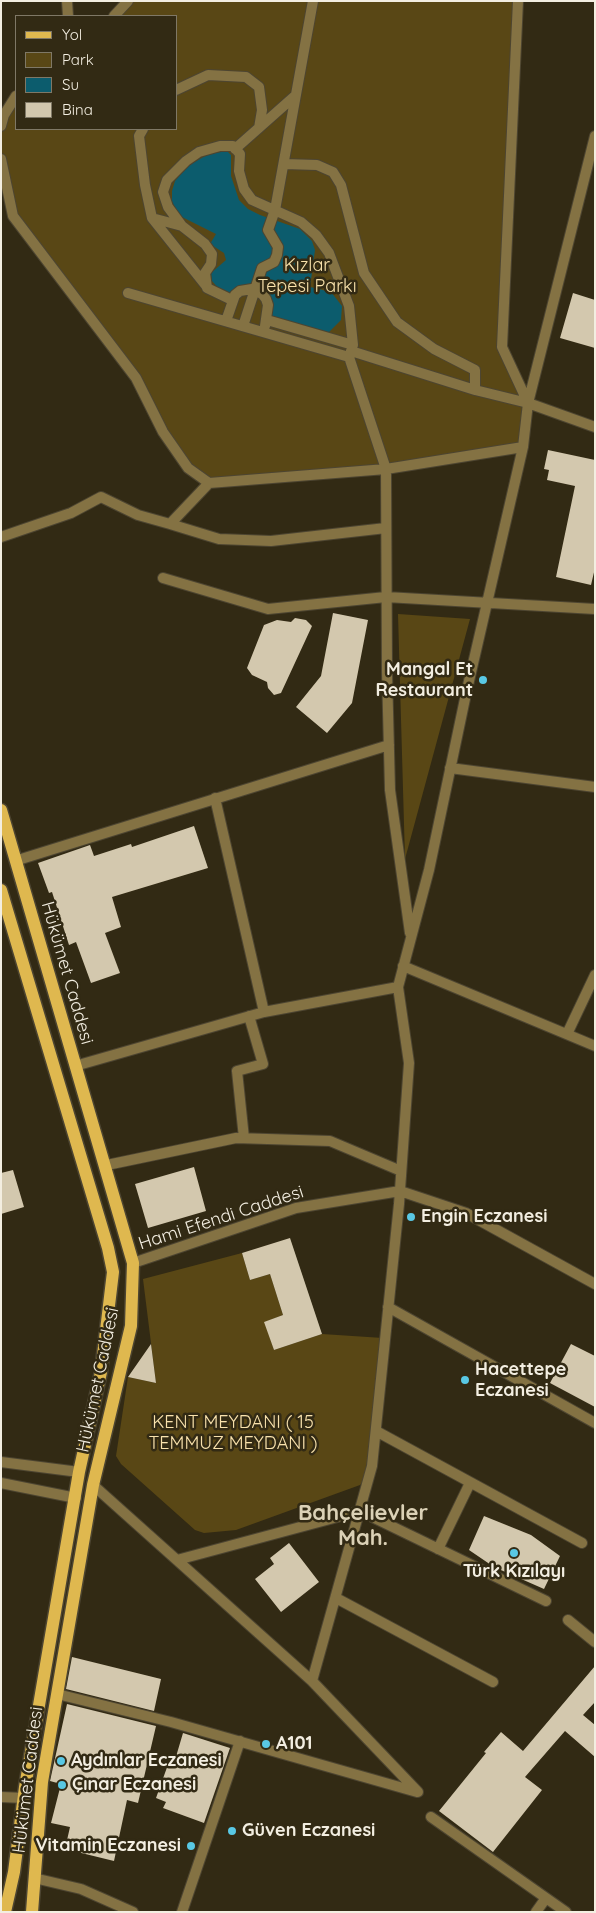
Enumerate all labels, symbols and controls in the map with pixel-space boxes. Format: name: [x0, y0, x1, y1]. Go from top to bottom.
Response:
legend: [15, 15, 178, 130]
text: Yol: [62, 25, 82, 44]
text: Park: [62, 50, 94, 69]
text: Su: [62, 75, 79, 94]
text: Bina: [62, 100, 93, 119]
park label: Kızlar Tepesi Parkı: [257, 255, 357, 298]
place label: Mangal Et Restaurant: [375, 659, 473, 702]
marker: Mangal Et Restaurant: [477, 674, 489, 686]
street label: Hükümet Caddesi: [36, 899, 98, 1047]
street label: Hami Efendi Caddesi: [136, 1181, 306, 1255]
place label: Engin Eczanesi: [421, 1206, 547, 1228]
marker: Engin Eczanesi: [405, 1211, 417, 1223]
street label: Hükümet Caddesi: [72, 1306, 124, 1454]
place label: Hacettepe Eczanesi: [475, 1359, 566, 1402]
marker: Hacettepe Eczanesi: [459, 1374, 471, 1386]
park label: KENT MEYDANI ( 15 TEMMUZ MEYDANI ): [148, 1412, 318, 1455]
district label: Bahçelievler Mah.: [298, 1500, 428, 1552]
marker: Türk Kızılayı: [508, 1547, 520, 1559]
place label: Türk Kızılayı: [463, 1561, 565, 1583]
street label: Hükümet Caddesi: [8, 1705, 48, 1855]
place label: A101: [276, 1733, 313, 1755]
marker: A101: [260, 1738, 272, 1750]
place label: Aydınlar Eczanesi: [71, 1750, 222, 1772]
marker: Aydınlar Eczanesi: [55, 1755, 67, 1767]
place label: Çınar Eczanesi: [72, 1774, 196, 1796]
marker: Çınar Eczanesi: [56, 1779, 68, 1791]
place label: Güven Eczanesi: [242, 1820, 375, 1842]
marker: Güven Eczanesi: [226, 1825, 238, 1837]
place label: Vitamin Eczanesi: [35, 1835, 181, 1857]
marker: Vitamin Eczanesi: [185, 1840, 197, 1852]

